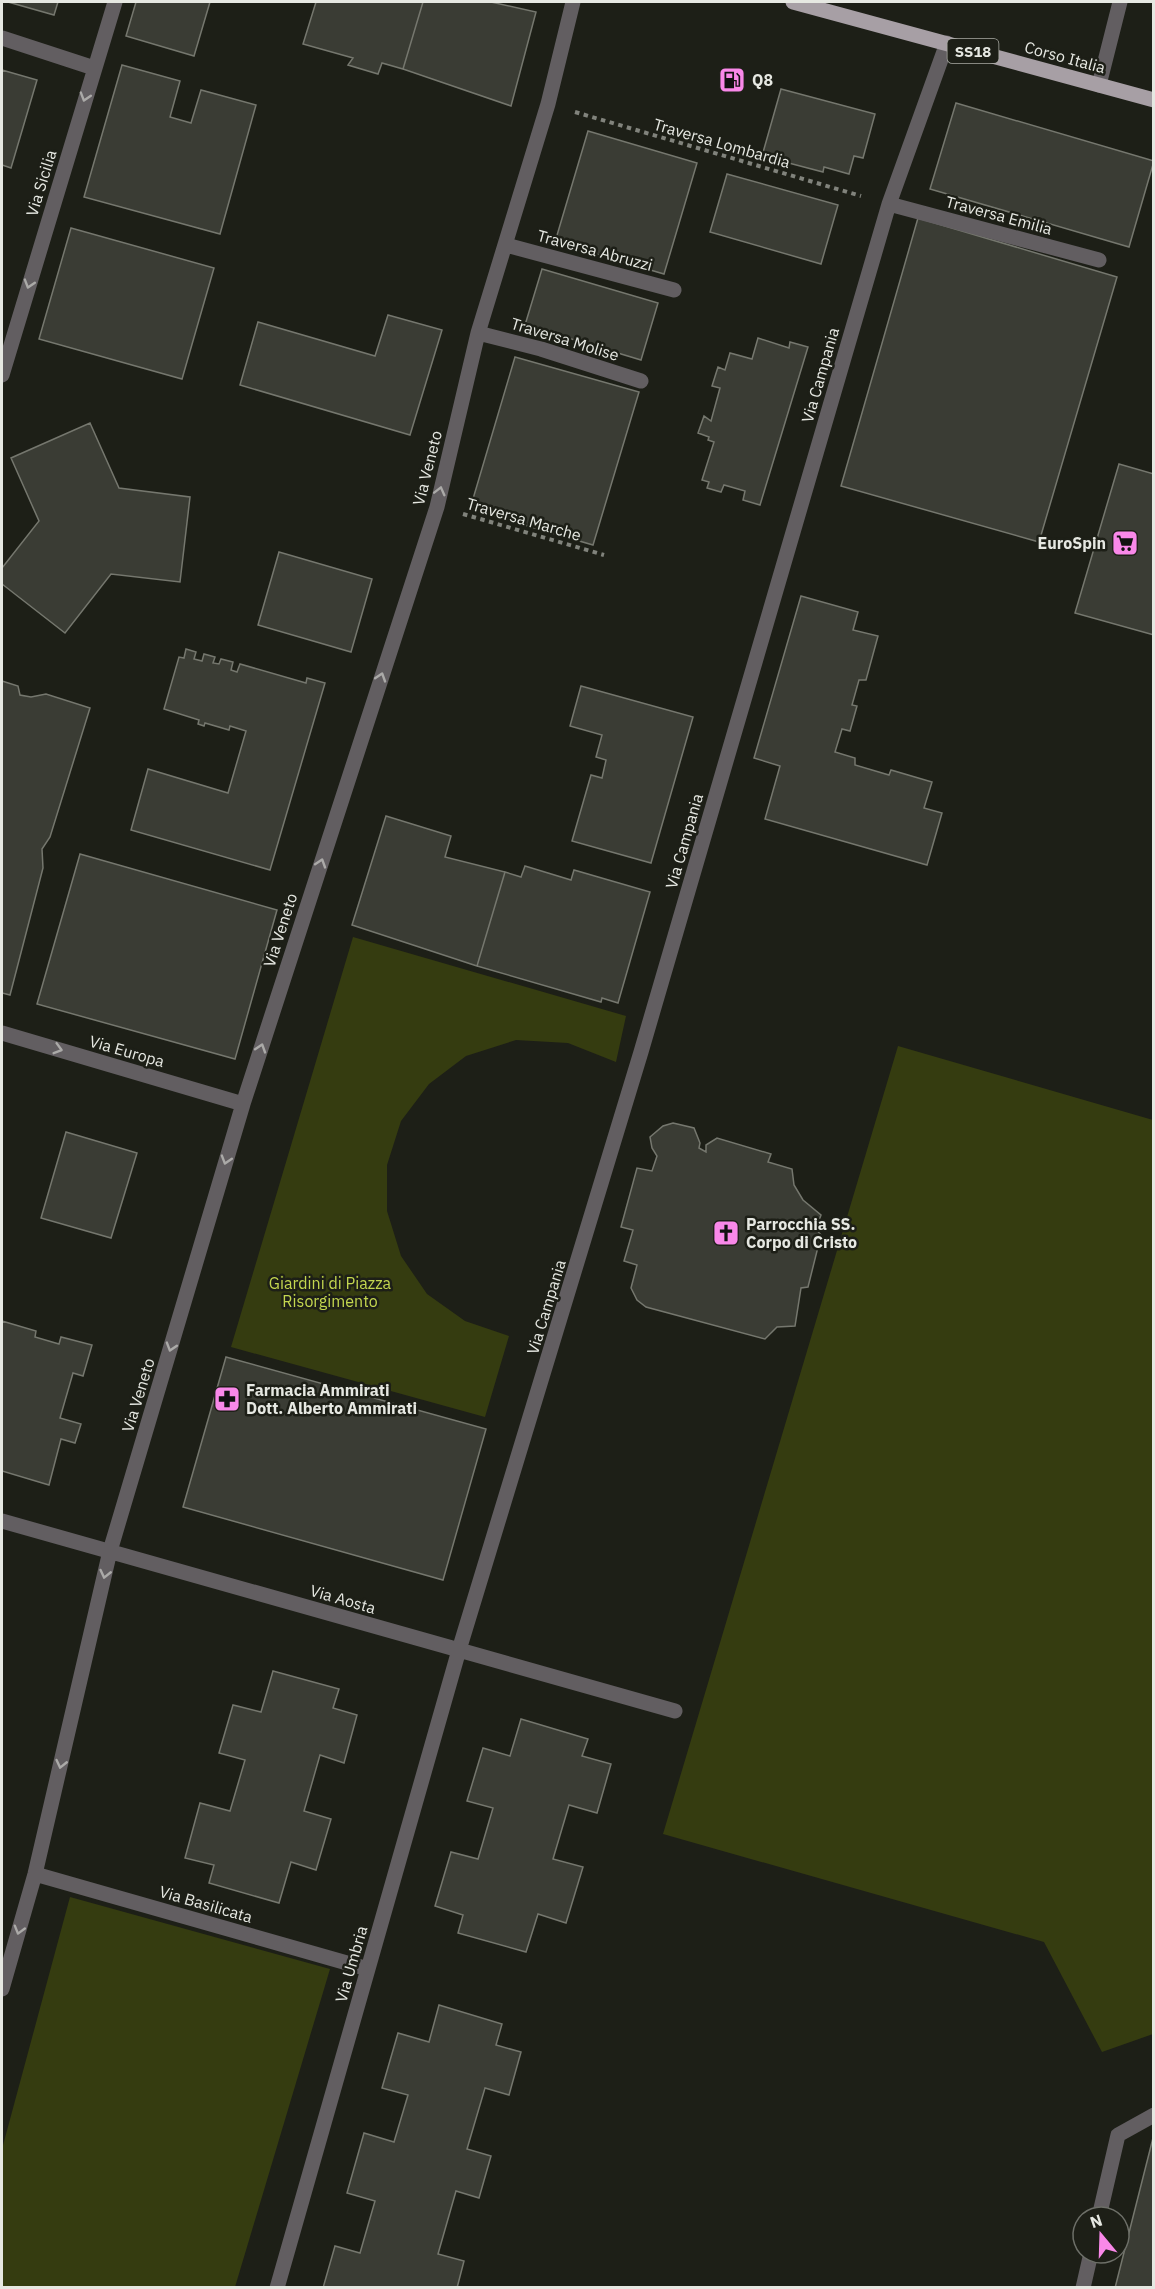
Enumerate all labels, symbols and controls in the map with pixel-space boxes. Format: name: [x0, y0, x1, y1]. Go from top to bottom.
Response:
street label: Corso Italia: [1022, 37, 1108, 77]
road number: SS18: [948, 39, 998, 63]
fuel station icon: Q8: [717, 65, 747, 95]
place label: Q8: [752, 70, 773, 90]
one-way arrow: [80, 92, 92, 102]
street label: Traversa Lombardia: [651, 114, 793, 172]
street label: Via Sicilia: [21, 147, 61, 219]
street label: Traversa Emilia: [944, 191, 1055, 239]
street label: Traversa Abruzzi: [535, 225, 655, 275]
one-way arrow: [24, 278, 36, 289]
street label: Traversa Molise: [508, 313, 622, 365]
street label: Via Campania: [797, 325, 843, 425]
street label: Via Veneto: [408, 428, 446, 508]
one-way arrow: [433, 486, 446, 496]
street label: Traversa Marche: [464, 493, 584, 545]
supermarket icon: EuroSpin: [1110, 528, 1140, 558]
place label: EuroSpin: [1038, 533, 1106, 553]
one-way arrow: [374, 672, 387, 683]
street label: Via Campania: [661, 791, 707, 891]
one-way arrow: [314, 858, 326, 869]
street label: Via Veneto: [259, 890, 301, 969]
street label: Via Europa: [87, 1031, 167, 1071]
one-way arrow: [52, 1042, 63, 1054]
one-way arrow: [254, 1043, 266, 1054]
one-way arrow: [221, 1154, 233, 1165]
place label: Parrocchia SS. Corpo di Cristo: [746, 1214, 857, 1252]
church icon: Parrocchia SS. Corpo di Cristo: [711, 1218, 741, 1248]
street label: Via Campania: [522, 1257, 570, 1357]
park label: Giardini di Piazza Risorgimento: [269, 1273, 392, 1311]
one-way arrow: [166, 1341, 178, 1352]
street label: Via Veneto: [117, 1355, 159, 1435]
place label: Farmacia Ammirati Dott. Alberto Ammirati: [246, 1380, 417, 1418]
pharmacy icon: Farmacia Ammirati Dott. Alberto Ammirati: [212, 1384, 242, 1414]
one-way arrow: [99, 1569, 112, 1579]
street label: Via Aosta: [308, 1580, 378, 1618]
one-way arrow: [55, 1759, 68, 1769]
street label: Via Basilicata: [157, 1881, 255, 1927]
street label: Via Umbria: [331, 1923, 372, 2005]
one-way arrow: [14, 1924, 26, 1935]
north arrow: [1071, 2205, 1131, 2265]
text: N: [1087, 2209, 1105, 2232]

